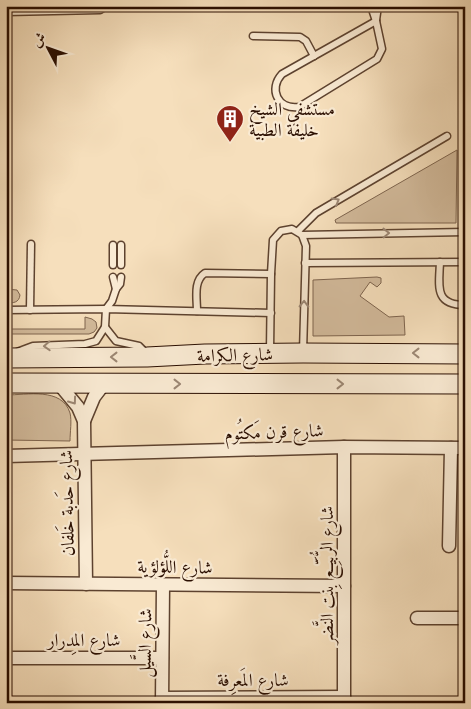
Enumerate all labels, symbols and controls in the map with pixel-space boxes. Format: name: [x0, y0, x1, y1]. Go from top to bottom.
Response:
north arrow: [22, 22, 72, 72]
text: ش: [27, 28, 50, 51]
place label: مستشفي الشيخ خليفة الطبية: [249, 97, 335, 143]
building icon: مستشفي الشيخ خليفة الطبية: [215, 104, 245, 143]
one-way arrow: [330, 198, 339, 208]
one-way arrow: [382, 228, 390, 238]
one-way arrow: [299, 300, 309, 308]
one-way arrow: [42, 340, 50, 351]
street label: شارع الكرامة: [197, 342, 273, 371]
one-way arrow: [412, 348, 420, 358]
one-way arrow: [109, 352, 117, 362]
one-way arrow: [174, 379, 182, 389]
one-way arrow: [336, 379, 344, 389]
one-way arrow: [67, 396, 76, 405]
street label: شارع قرن مَكتُوم: [224, 415, 324, 450]
street label: شارع حَدبة خَلفان: [53, 450, 83, 556]
street label: شارع الرُّبَيِّع بِنت النَّضر: [309, 506, 343, 646]
street label: شارع اللُّؤلؤية: [137, 549, 213, 583]
street label: شارع السَّيل: [129, 608, 161, 678]
street label: شارع المِدرار: [45, 628, 121, 655]
street label: شارع المَعرِفة: [217, 667, 289, 695]

